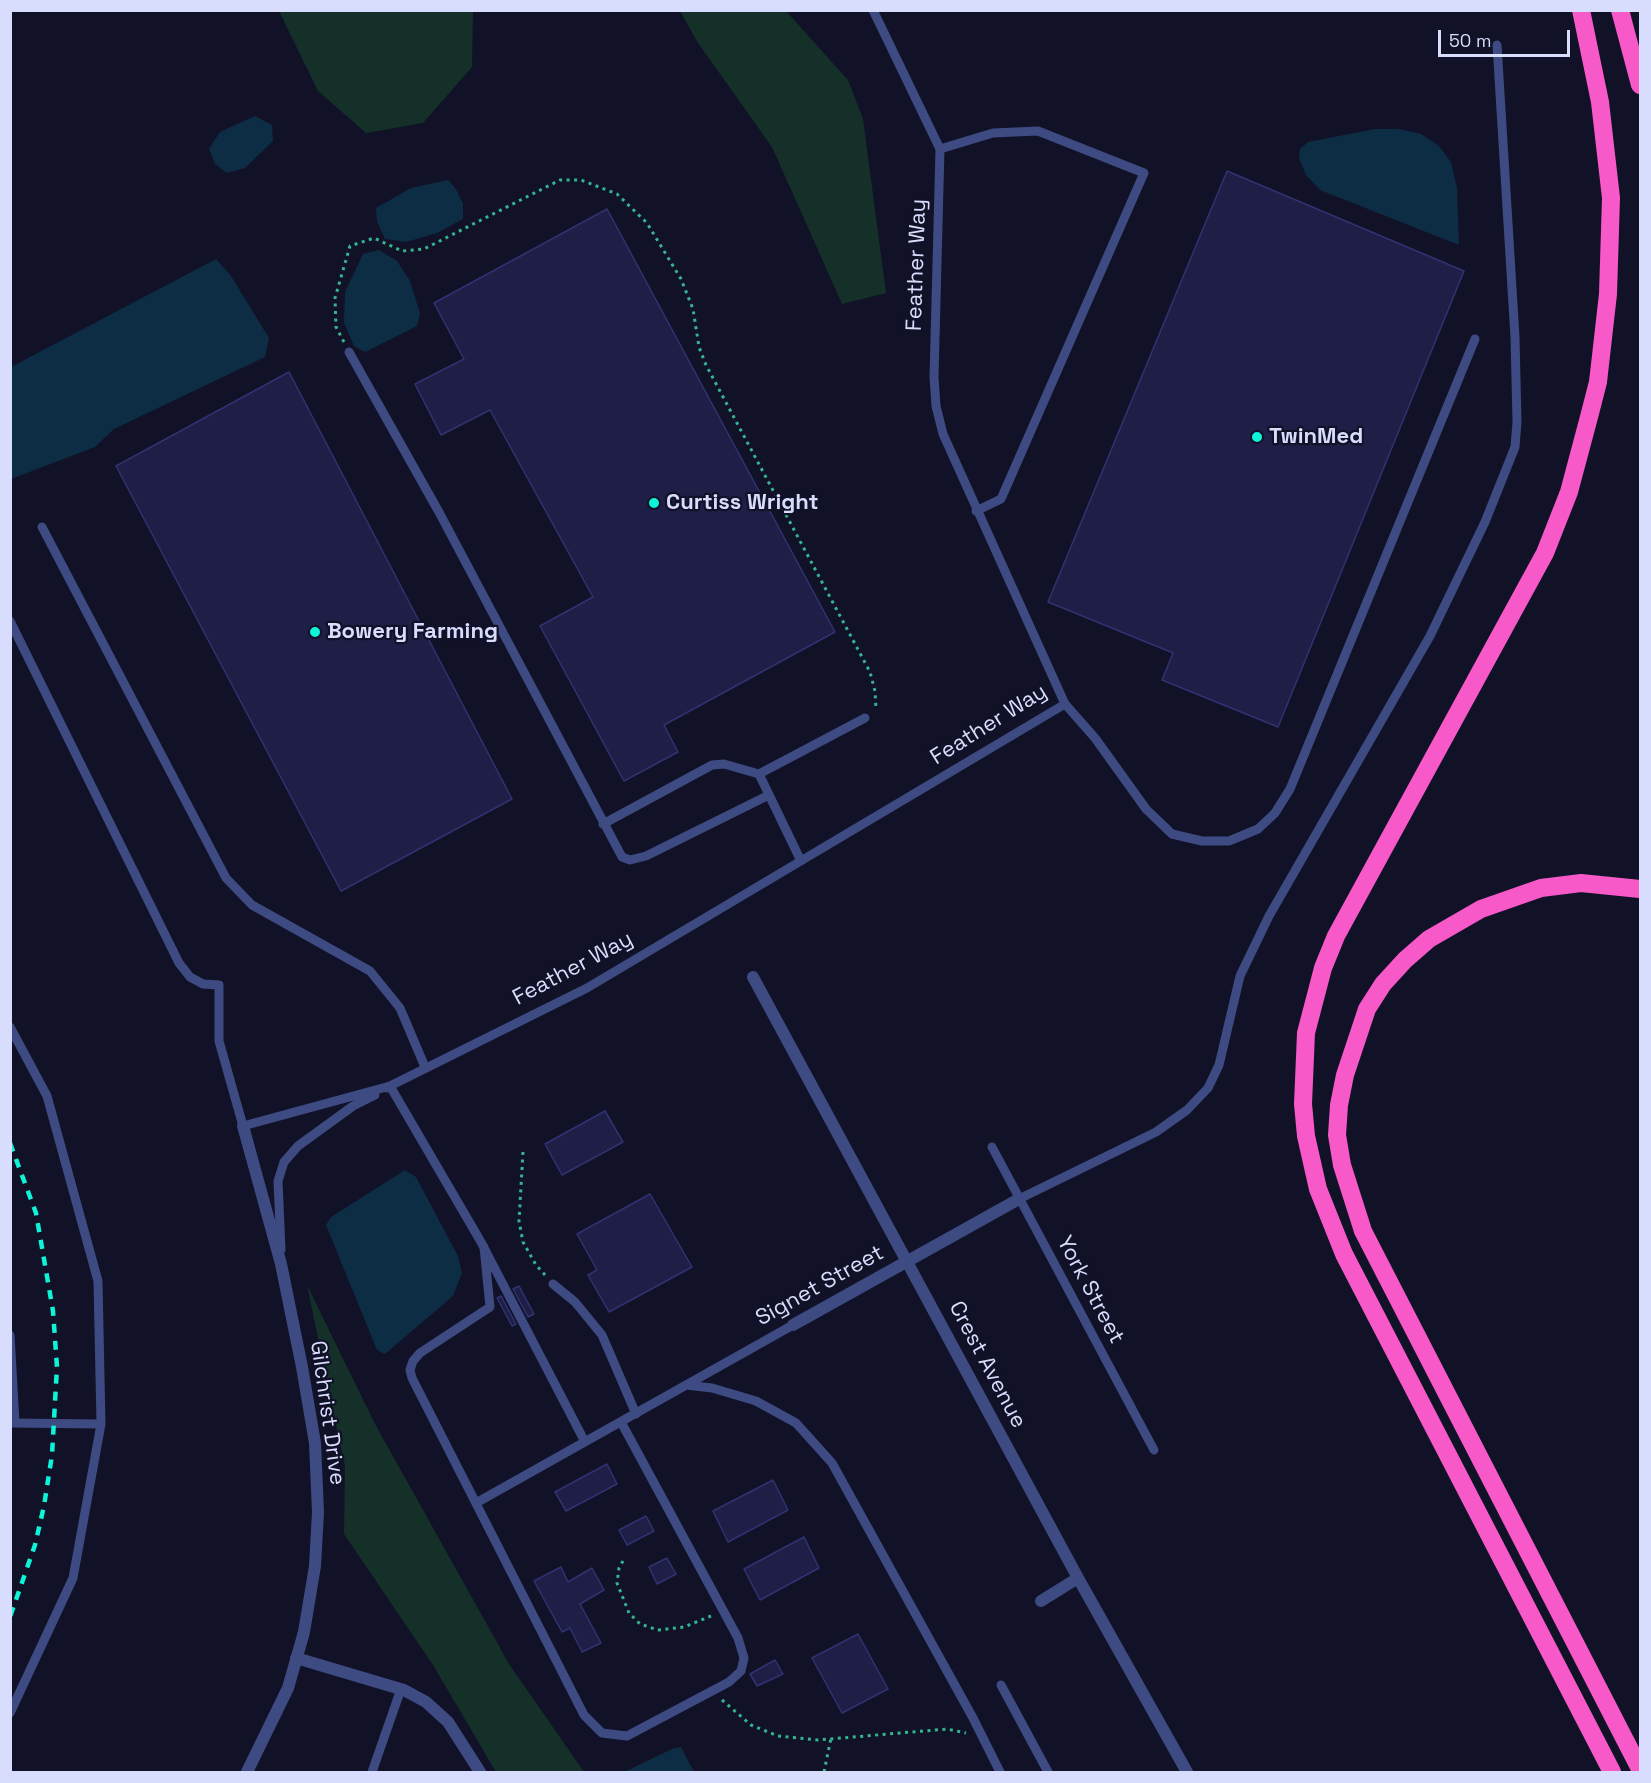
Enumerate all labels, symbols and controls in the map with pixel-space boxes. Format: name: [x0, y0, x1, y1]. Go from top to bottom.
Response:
scale bar: [1441, 18, 1573, 56]
text: 50 m: [1449, 29, 1491, 52]
street label: Feather Way: [902, 198, 932, 332]
place label: TwinMed: [1269, 424, 1363, 450]
marker: TwinMed: [1250, 430, 1264, 444]
place label: Curtiss Wright: [666, 490, 819, 516]
marker: Curtiss Wright: [647, 496, 661, 510]
place label: Bowery Farming: [327, 619, 498, 645]
marker: Bowery Farming: [308, 625, 322, 639]
street label: Feather Way: [926, 679, 1052, 771]
street label: Feather Way: [508, 926, 638, 1012]
street label: York Street: [1051, 1232, 1129, 1348]
street label: Signet Street: [751, 1240, 889, 1332]
street label: Crest Avenue: [943, 1297, 1031, 1433]
street label: Gilchrist Drive: [304, 1339, 350, 1487]

